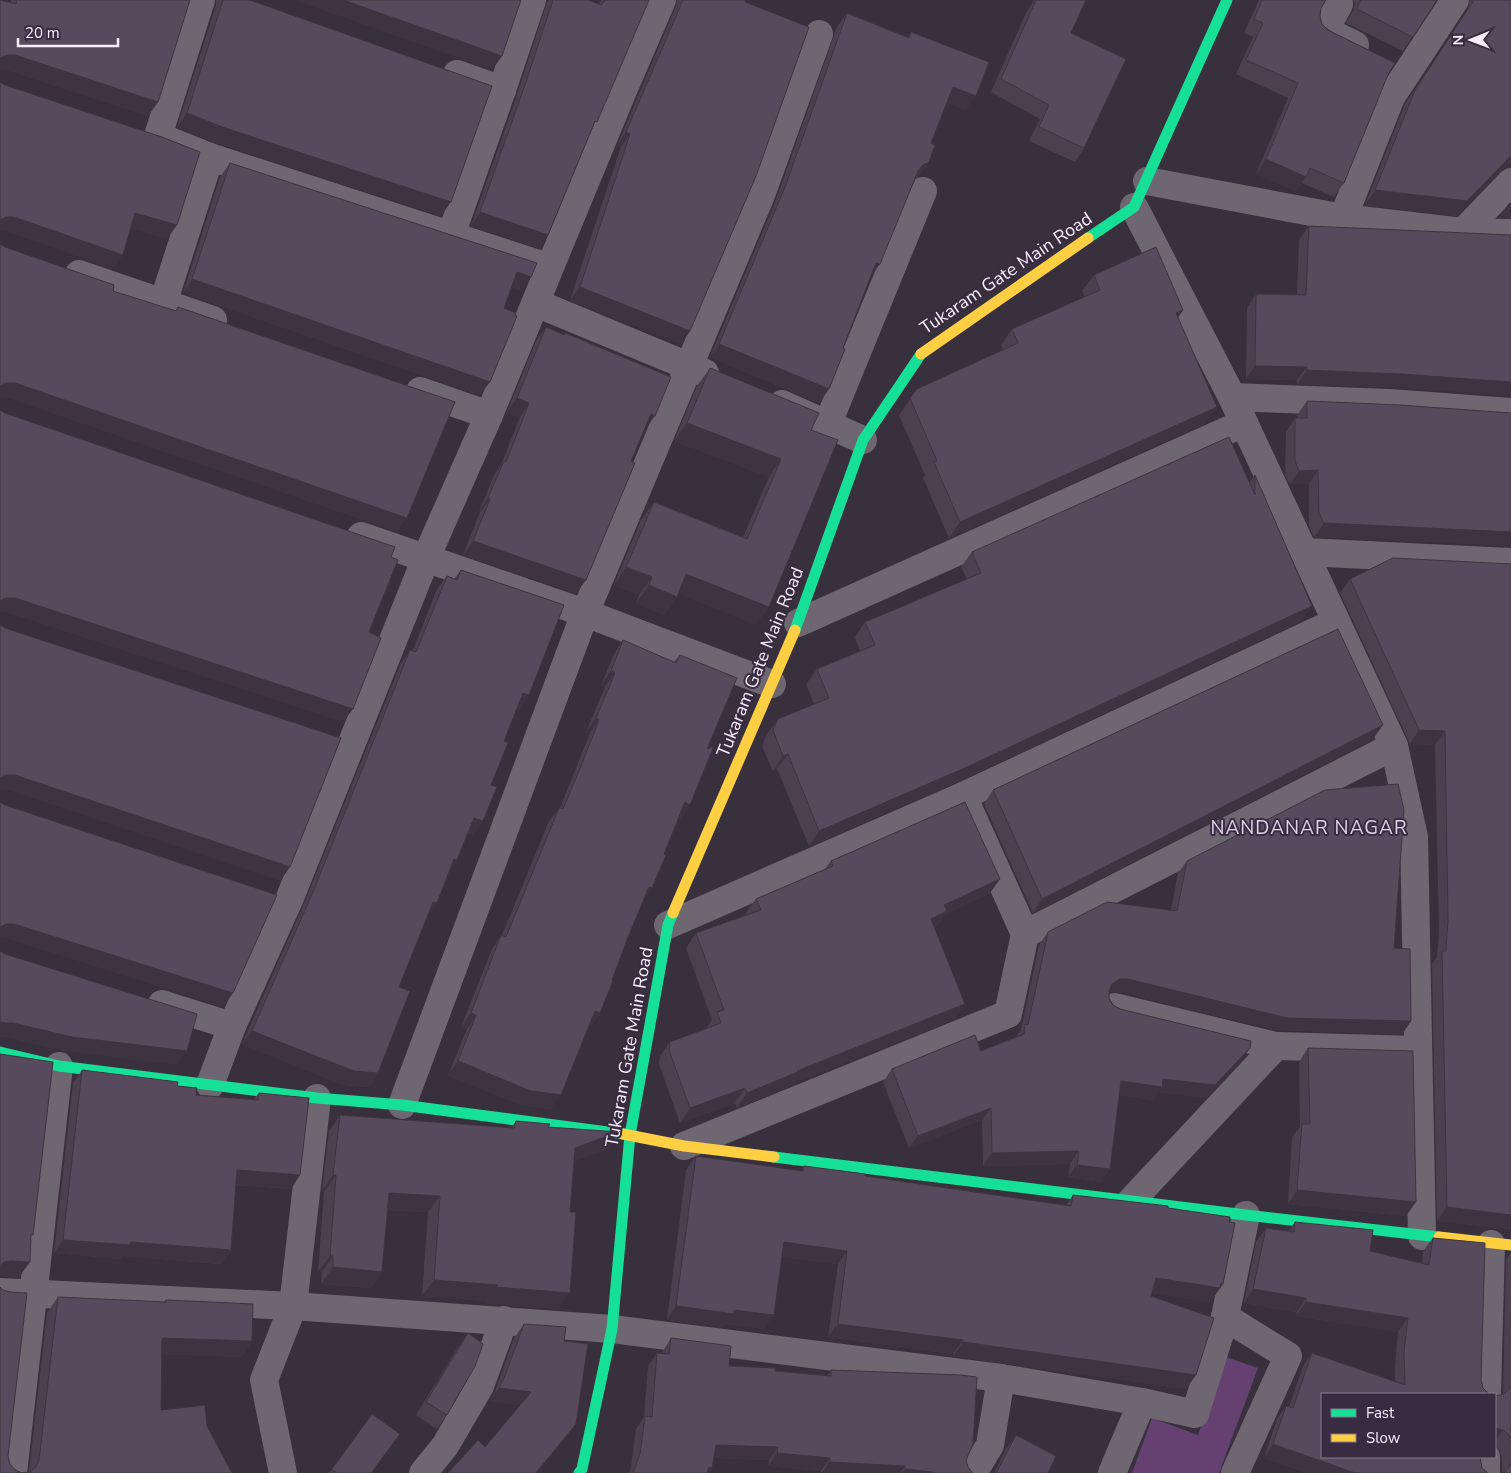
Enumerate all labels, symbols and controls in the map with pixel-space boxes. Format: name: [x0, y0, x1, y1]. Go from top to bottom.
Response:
scale bar: [18, 15, 118, 47]
north arrow: [1446, 15, 1496, 65]
text: 20 m: [25, 23, 60, 43]
text: N: [1449, 35, 1468, 46]
street label: Tukaram Gate Main Road: [915, 206, 1097, 340]
street label: Tukaram Gate Main Road: [711, 563, 809, 761]
district label: NANDANAR NAGAR: [1210, 815, 1408, 841]
street label: Tukaram Gate Main Road: [600, 945, 658, 1149]
legend: [1321, 1393, 1496, 1458]
text: Fast: [1366, 1403, 1395, 1423]
text: Slow: [1366, 1428, 1401, 1448]

